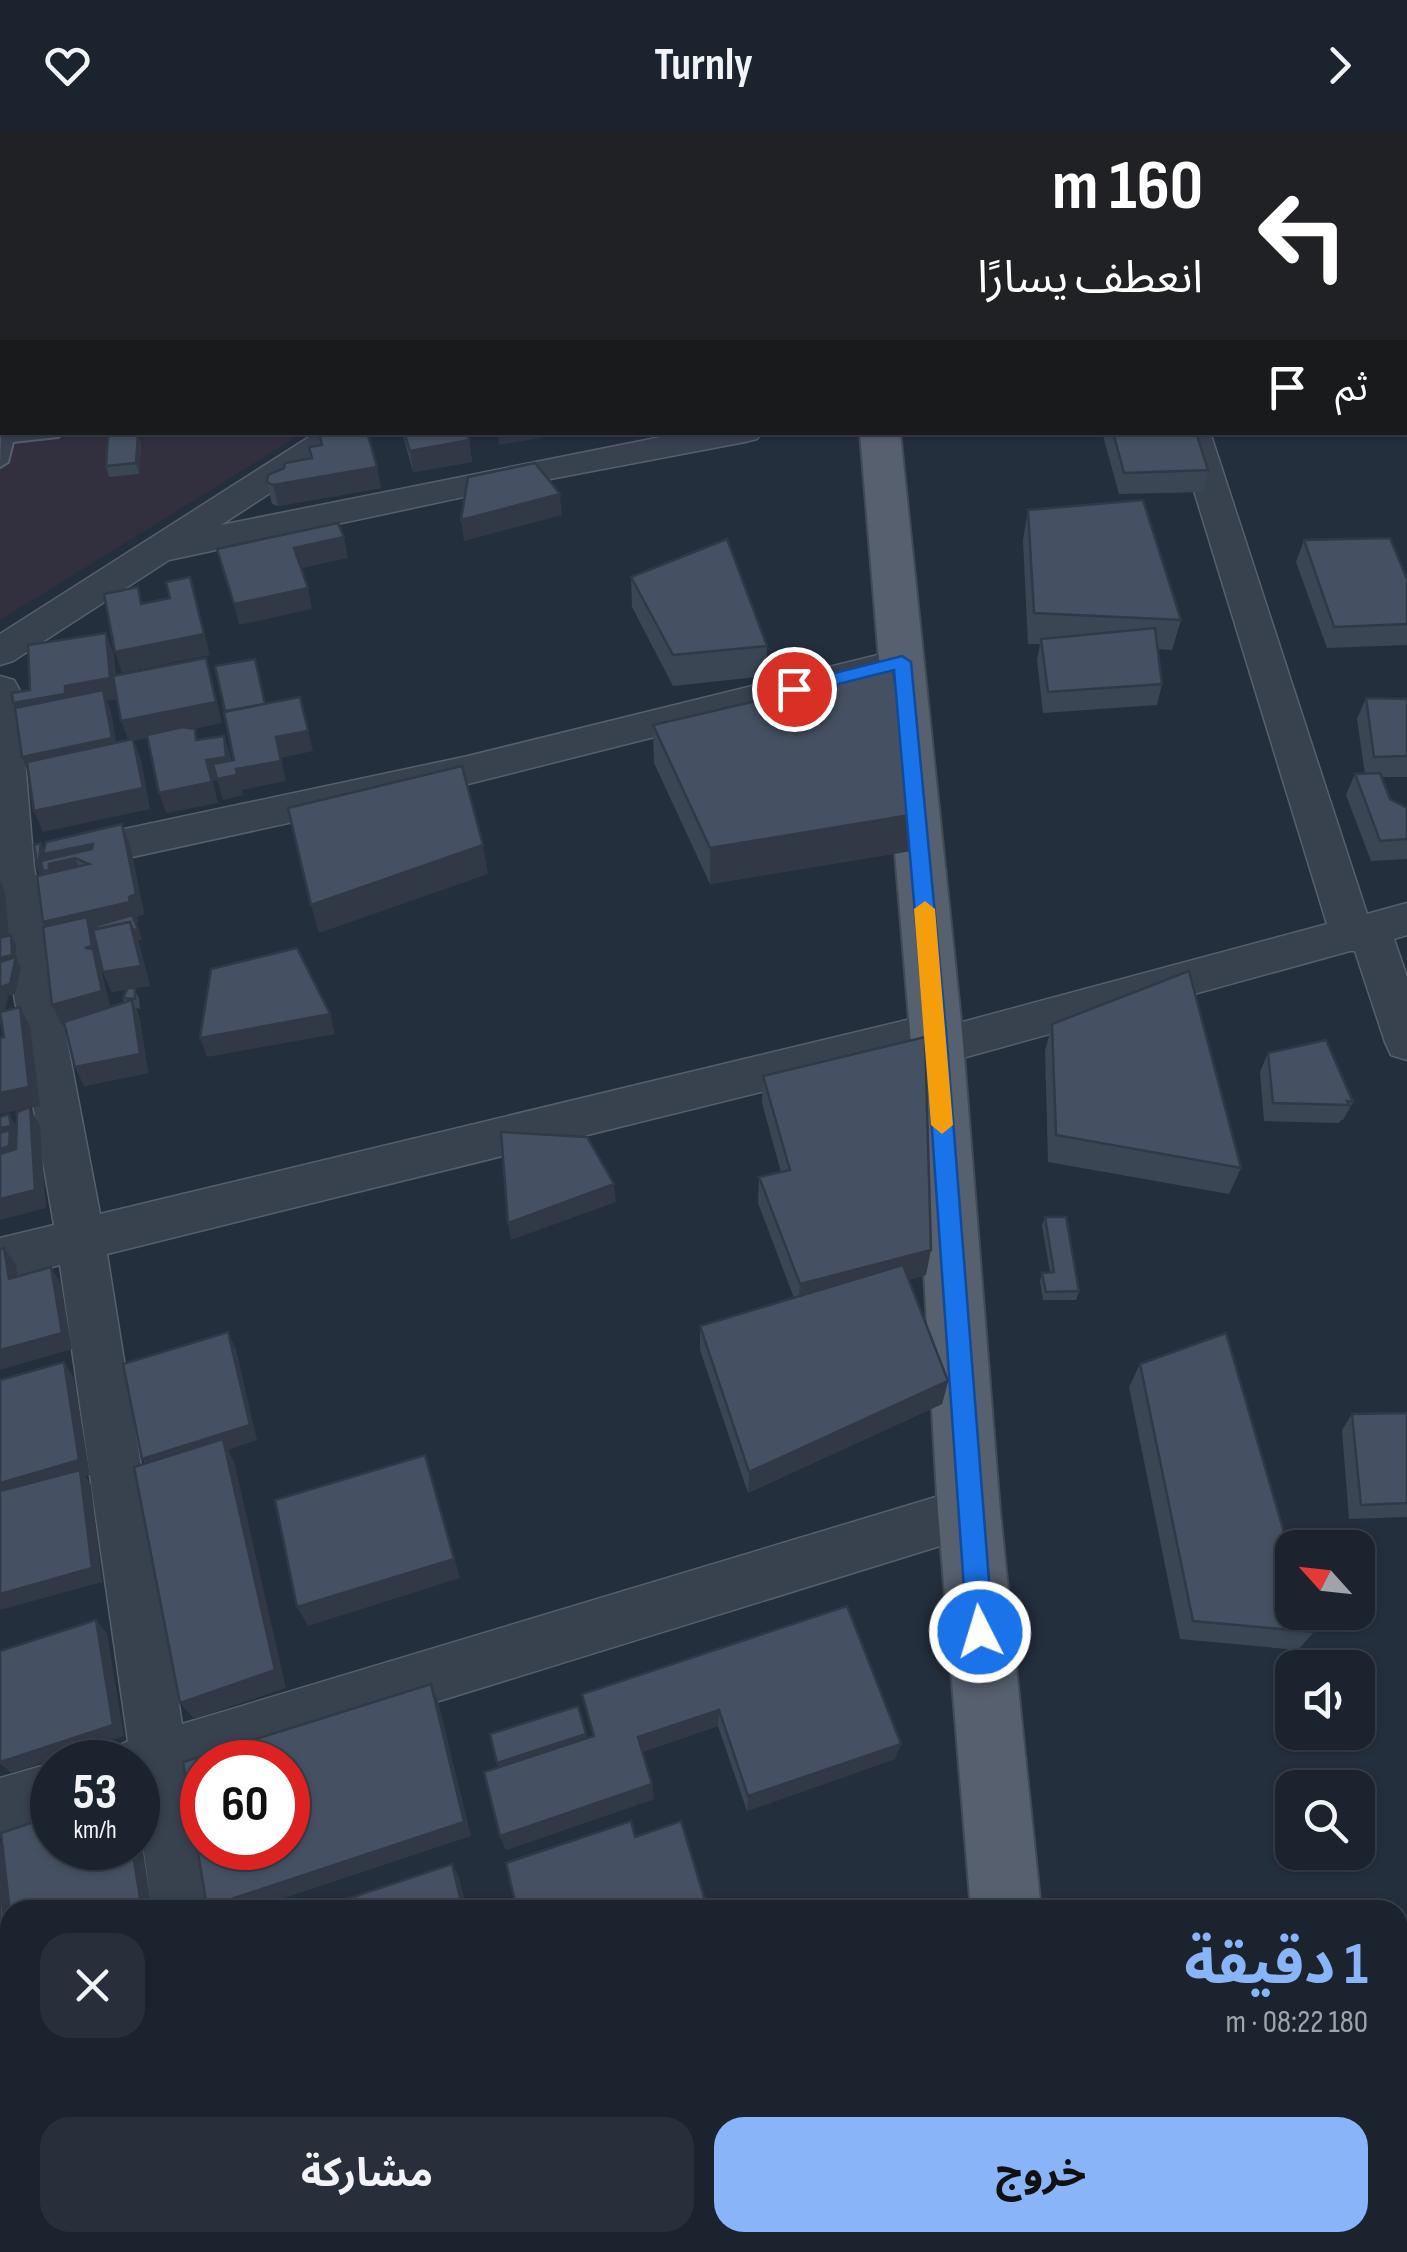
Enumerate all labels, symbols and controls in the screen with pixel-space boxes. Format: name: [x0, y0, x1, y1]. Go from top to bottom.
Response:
icon: heart: [40, 38, 95, 93]
text: Turnly: [654, 38, 753, 93]
icon: forward: [1312, 38, 1367, 93]
text: 160 m: [1052, 145, 1203, 229]
icon: left: [1238, 170, 1368, 300]
text: انعطف يسارًا: [977, 251, 1203, 306]
icon: arrive: [1260, 360, 1315, 415]
text: ثم: [1335, 366, 1368, 411]
pin: [752, 647, 837, 732]
icon: arrive: [767, 662, 822, 717]
north arrow: [1275, 1530, 1375, 1630]
map controls: [1275, 1530, 1375, 1870]
position arrow: [928, 1580, 1032, 1684]
button: sound: [1275, 1650, 1375, 1750]
speed limit sign: 60: [180, 1740, 310, 1870]
text: 53: [73, 1763, 117, 1823]
button: search: [1275, 1770, 1375, 1870]
text: km/h: [73, 1815, 117, 1846]
text: 1 دقيقة: [1184, 1929, 1368, 2001]
button: close: [40, 1933, 145, 2038]
text: 180 m · 08:22: [1226, 2003, 1368, 2042]
button: مشاركة: [40, 2117, 694, 2232]
button: خروج: [714, 2117, 1368, 2232]

